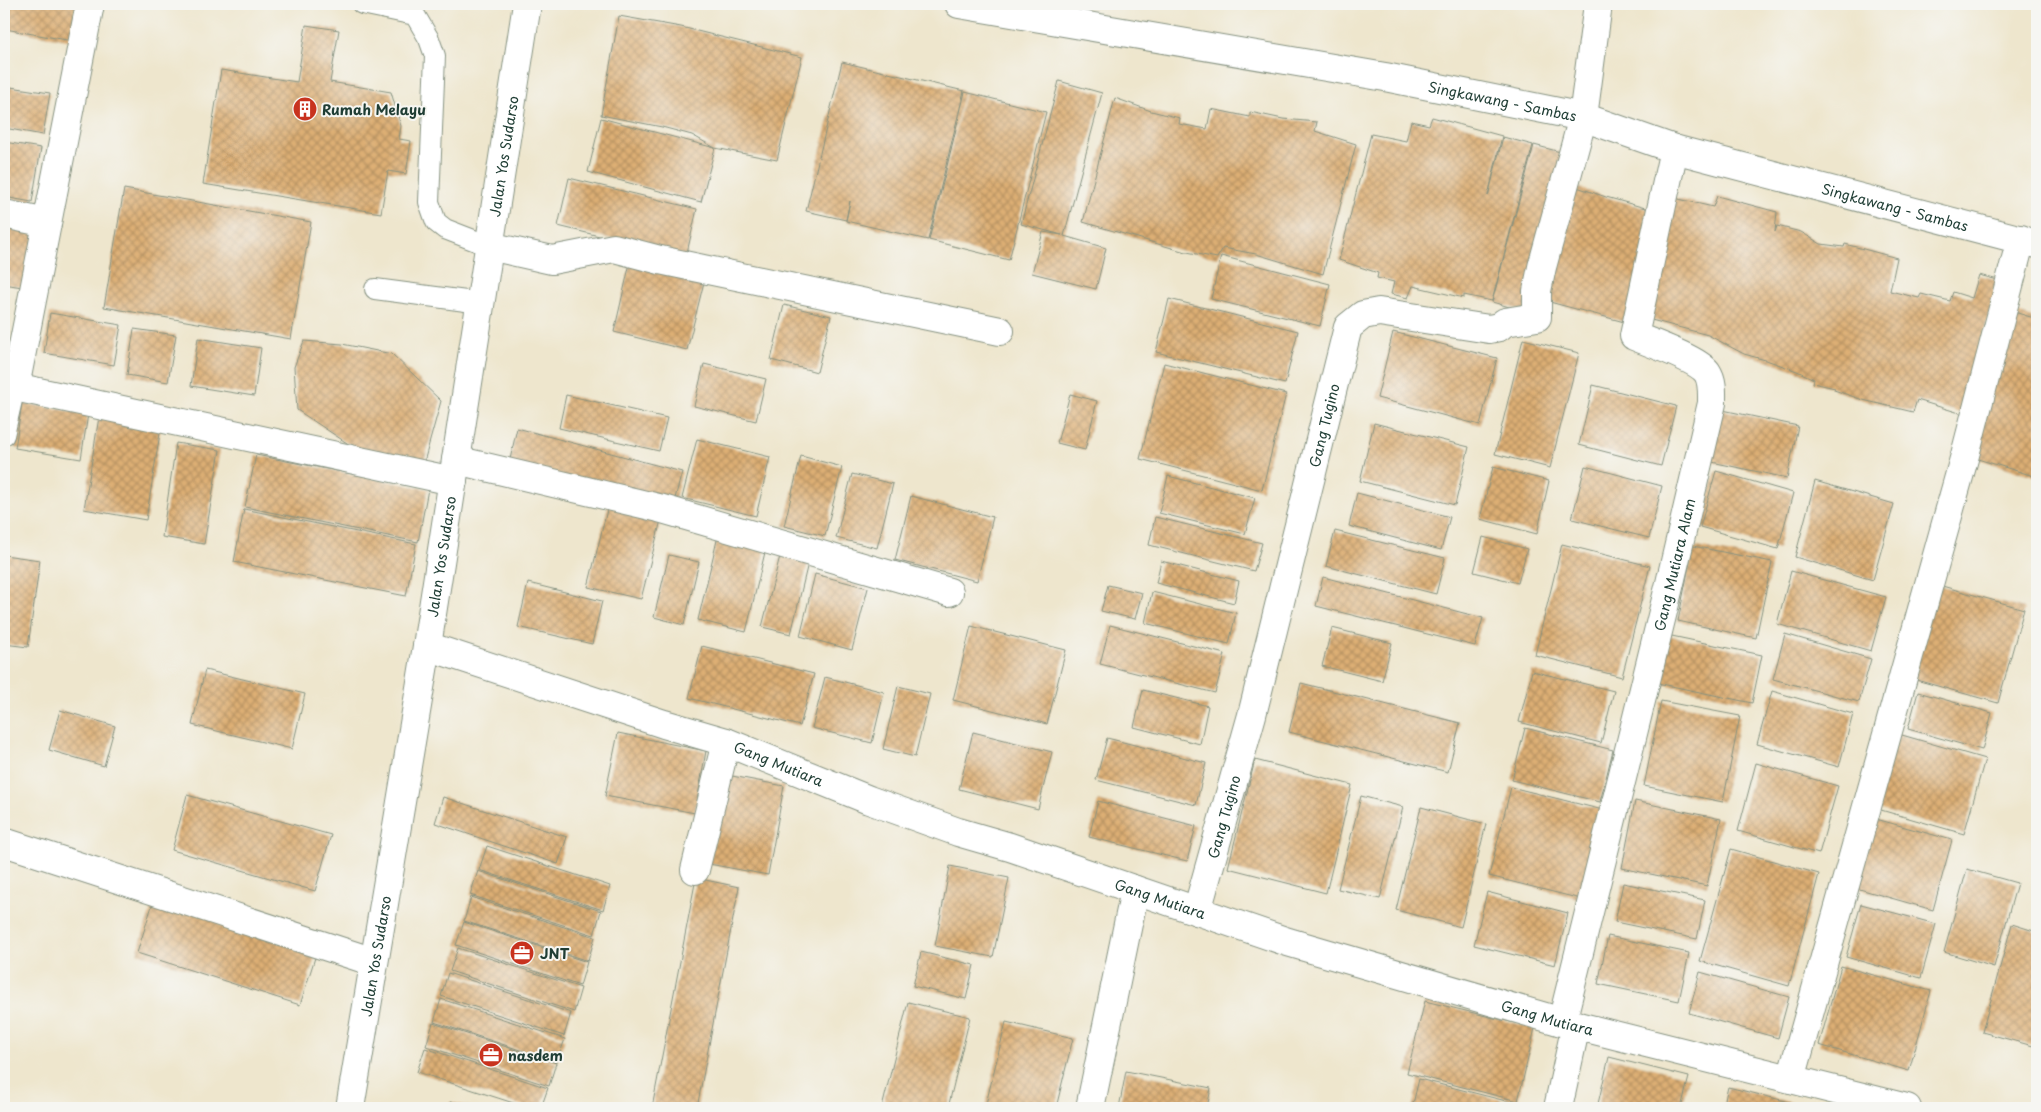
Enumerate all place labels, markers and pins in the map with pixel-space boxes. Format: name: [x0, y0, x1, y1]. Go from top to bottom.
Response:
building icon: Rumah Melayu: [292, 96, 318, 122]
place label: Rumah Melayu: [322, 99, 426, 120]
office icon: JNT: [509, 940, 535, 966]
place label: JNT: [540, 943, 570, 964]
office icon: nasdem: [478, 1042, 504, 1068]
place label: nasdem: [508, 1045, 563, 1066]

